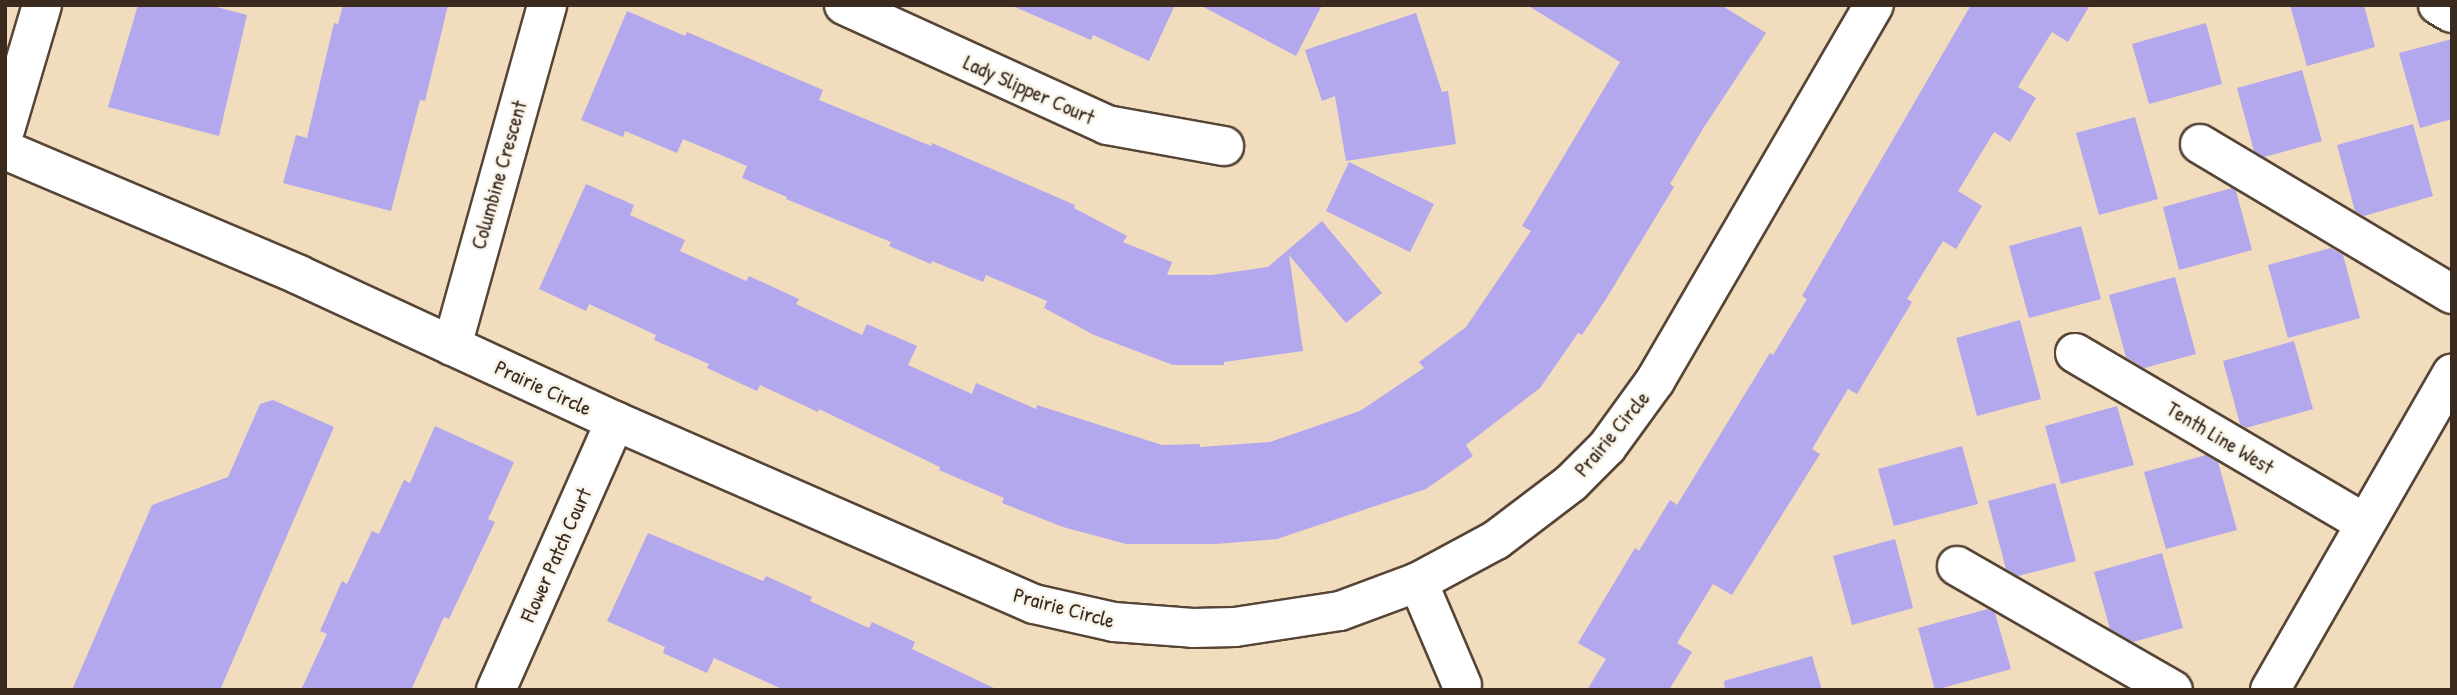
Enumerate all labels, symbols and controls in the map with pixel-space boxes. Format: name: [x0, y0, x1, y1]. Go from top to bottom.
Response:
street label: Lady Slipper Court: [960, 50, 1098, 130]
street label: Columbine Crescent: [466, 98, 532, 252]
street label: Prairie Circle: [491, 355, 595, 421]
street label: Prairie Circle: [1569, 386, 1655, 482]
street label: Tenth Line West: [2162, 396, 2278, 480]
street label: Flower Patch Court: [515, 484, 597, 626]
street label: Prairie Circle: [1011, 582, 1117, 634]

